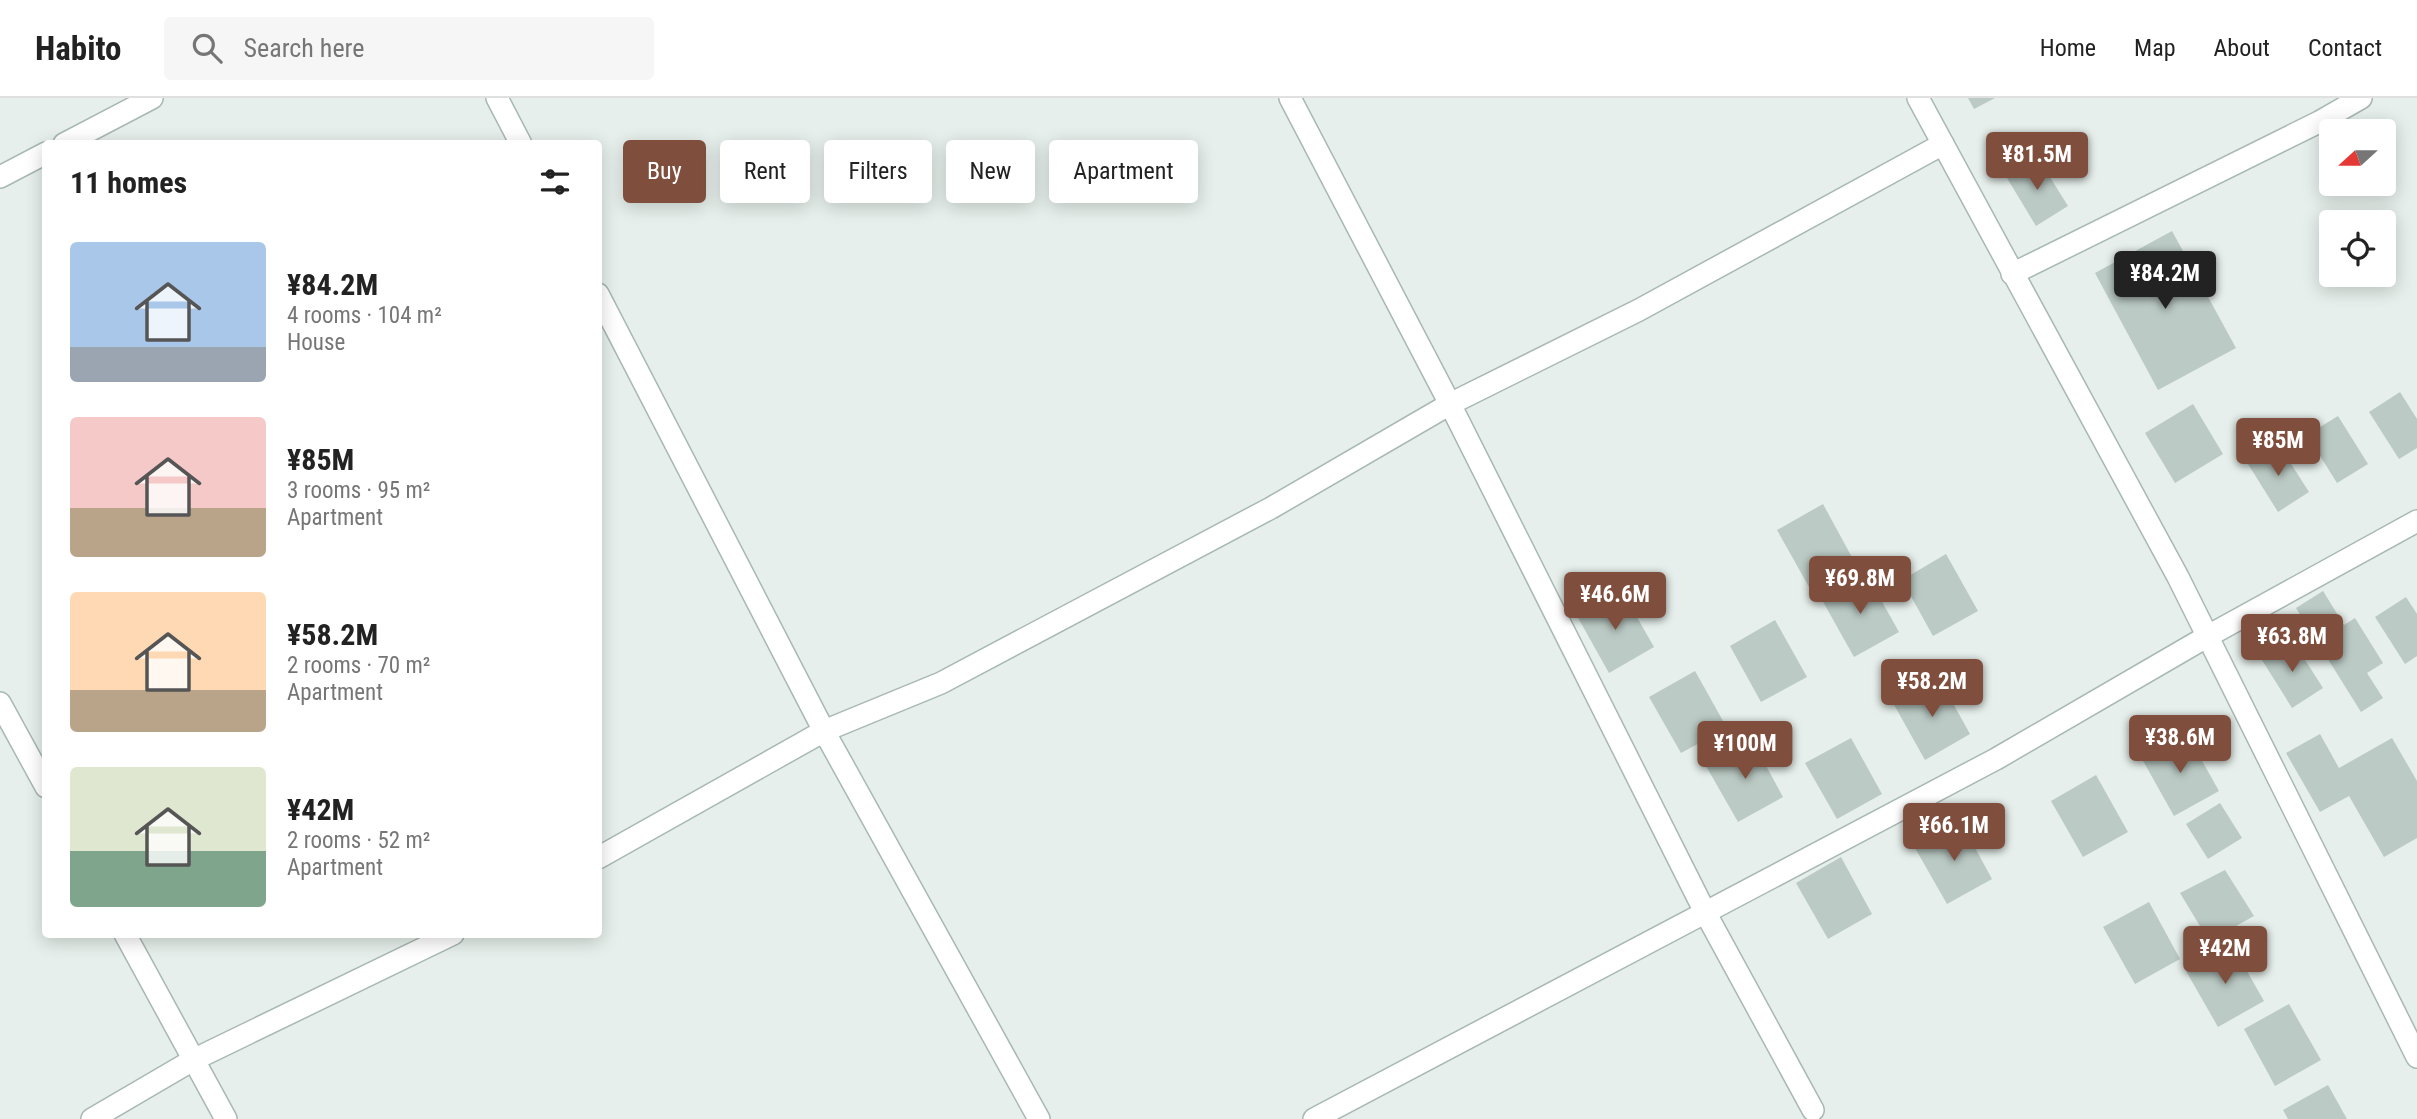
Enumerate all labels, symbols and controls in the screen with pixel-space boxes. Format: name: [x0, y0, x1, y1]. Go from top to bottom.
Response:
search box: [164, 17, 654, 80]
text: Habito: [35, 29, 122, 68]
icon: search: [188, 29, 226, 67]
text: Search here: [244, 33, 364, 63]
text: Home: [2040, 34, 2096, 62]
text: Map: [2134, 34, 2176, 62]
text: About: [2214, 34, 2270, 62]
text: Contact: [2308, 34, 2382, 62]
north arrow: [2319, 119, 2396, 196]
map controls: [2319, 119, 2396, 287]
pin: ¥81.5M: [1980, 132, 2094, 192]
chip: Buy: [623, 140, 706, 203]
chip: Rent: [720, 140, 810, 203]
chip: Filters: [824, 140, 932, 203]
chip: New: [946, 140, 1035, 203]
chip: Apartment: [1049, 140, 1198, 203]
text: ¥81.5M: [2002, 141, 2072, 168]
icon: filters: [536, 163, 574, 201]
text: 11 homes: [70, 165, 187, 200]
button: locate: [2319, 210, 2396, 287]
pin: ¥84.2M: [2108, 252, 2222, 311]
text: ¥84.2M: [2130, 260, 2200, 287]
text: ¥84.2M: [287, 267, 378, 302]
icon: home: [126, 270, 210, 354]
text: 4 rooms · 104 m²: [287, 302, 442, 329]
text: House: [287, 329, 345, 356]
pin: ¥85M: [2237, 418, 2319, 478]
text: ¥85M: [2252, 427, 2304, 454]
text: ¥85M: [287, 442, 354, 477]
icon: home: [126, 445, 210, 529]
text: 3 rooms · 95 m²: [287, 477, 430, 504]
text: Apartment: [287, 504, 383, 531]
pin: ¥69.8M: [1803, 556, 1917, 616]
text: ¥69.8M: [1825, 565, 1895, 592]
pin: ¥46.6M: [1558, 573, 1672, 632]
text: ¥46.6M: [1580, 581, 1650, 608]
pin: ¥63.8M: [2235, 614, 2349, 674]
text: ¥58.2M: [287, 617, 378, 652]
icon: home: [126, 620, 210, 704]
text: ¥63.8M: [2257, 623, 2327, 650]
text: 2 rooms · 70 m²: [287, 652, 430, 679]
pin: ¥58.2M: [1875, 660, 1989, 719]
text: ¥58.2M: [1897, 668, 1967, 695]
text: Apartment: [287, 679, 383, 706]
pin: ¥38.6M: [2123, 716, 2237, 775]
pin: ¥100M: [1696, 722, 1794, 781]
text: ¥38.6M: [2145, 724, 2215, 751]
text: ¥100M: [1713, 730, 1777, 757]
text: ¥42M: [287, 792, 354, 827]
icon: home: [126, 795, 210, 879]
pin: ¥66.1M: [1897, 804, 2011, 863]
text: ¥66.1M: [1919, 812, 1989, 839]
text: 2 rooms · 52 m²: [287, 827, 430, 854]
text: Apartment: [287, 854, 383, 881]
pin: ¥42M: [2184, 926, 2266, 986]
text: ¥42M: [2199, 935, 2251, 962]

